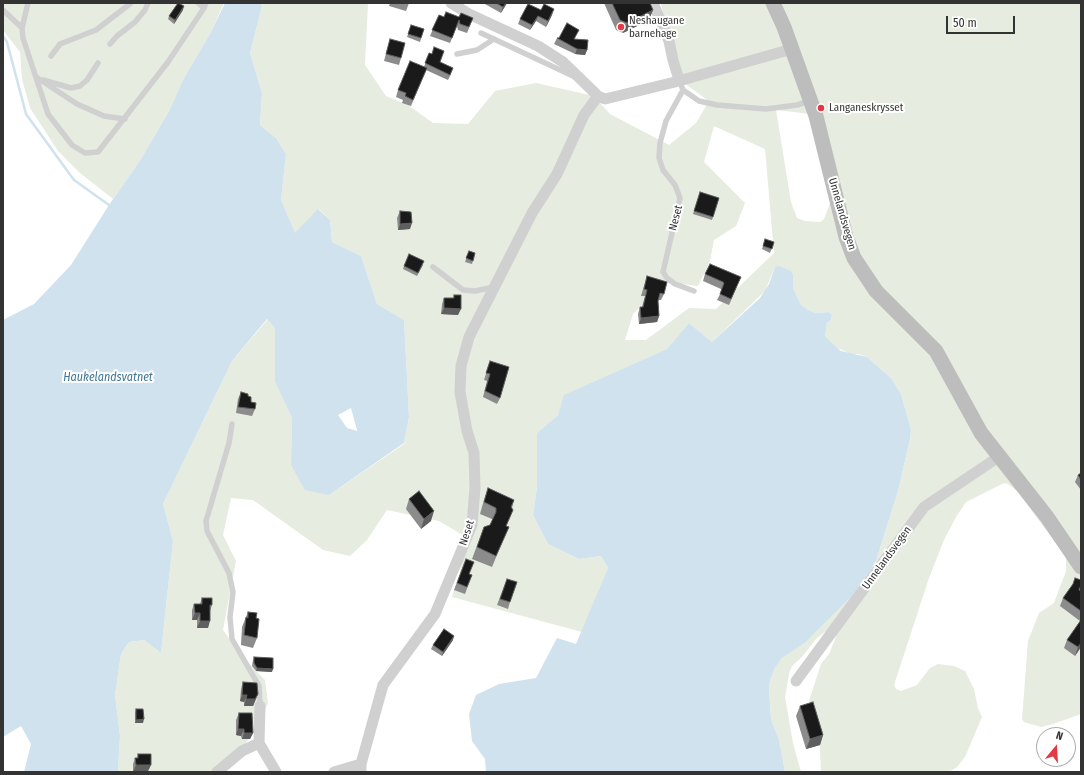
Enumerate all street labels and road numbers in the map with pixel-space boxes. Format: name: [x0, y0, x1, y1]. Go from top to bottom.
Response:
street label: Unnelandsvegen: [825, 176, 859, 252]
street label: Neset: [666, 204, 686, 232]
street label: Neset: [457, 519, 477, 547]
street label: Unnelandsvegen: [860, 524, 914, 592]

